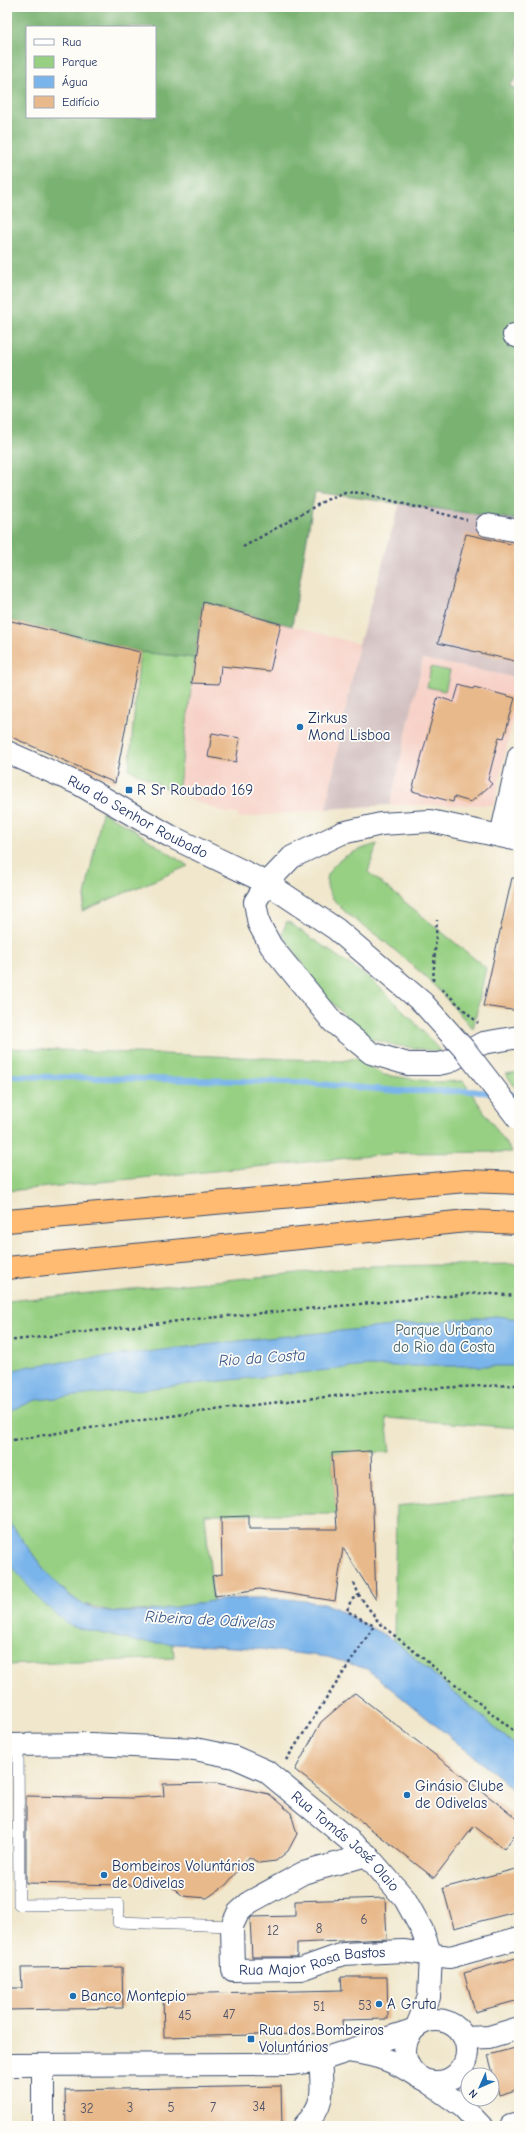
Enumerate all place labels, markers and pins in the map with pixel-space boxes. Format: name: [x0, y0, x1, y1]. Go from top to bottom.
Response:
place label: Zirkus Mond Lisboa: [308, 709, 391, 744]
marker: Zirkus Mond Lisboa: [295, 722, 305, 732]
place label: R Sr Roubado 169: [137, 781, 253, 799]
marker: R Sr Roubado 169: [124, 785, 134, 795]
place label: Ginásio Clube de Odivelas: [415, 1777, 504, 1812]
marker: Ginásio Clube de Odivelas: [402, 1790, 412, 1800]
place label: Bombeiros Voluntários de Odivelas: [112, 1857, 255, 1892]
marker: Bombeiros Voluntários de Odivelas: [99, 1870, 109, 1880]
place label: Banco Montepio: [81, 1987, 186, 2005]
marker: Banco Montepio: [68, 1991, 78, 2001]
place label: A Gruta: [387, 1995, 437, 2013]
marker: A Gruta: [374, 1999, 384, 2009]
place label: Rua dos Bombeiros Voluntários: [259, 2021, 384, 2056]
marker: Rua dos Bombeiros Voluntários: [246, 2034, 256, 2044]

